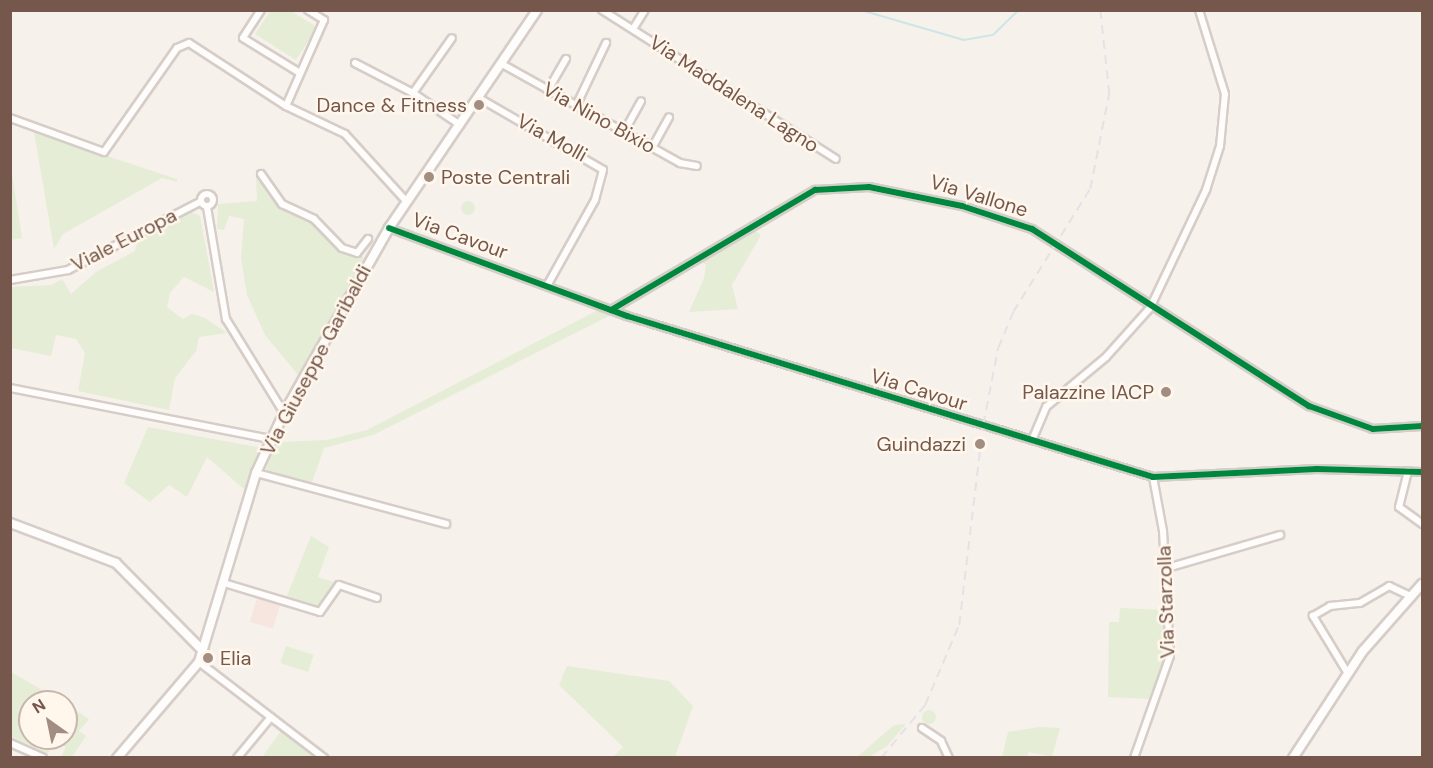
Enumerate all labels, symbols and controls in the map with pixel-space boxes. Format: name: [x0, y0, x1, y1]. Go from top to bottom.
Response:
street label: Via Maddalena Lagno: [645, 30, 823, 158]
street label: Via Nino Bixio: [538, 77, 660, 159]
place label: Dance & Fitness: [317, 93, 467, 117]
marker: Dance & Fitness: [472, 98, 486, 112]
street label: Via Molli: [513, 109, 591, 167]
place label: Poste Centrali: [441, 165, 570, 189]
marker: Poste Centrali: [422, 170, 436, 184]
street label: Via Vallone: [927, 170, 1031, 222]
street label: Viale Europa: [67, 203, 181, 277]
street label: Via Cavour: [409, 208, 511, 264]
street label: Via Giuseppe Garibaldi: [256, 261, 376, 459]
street label: Via Cavour: [868, 364, 970, 416]
place label: Palazzine IACP: [1022, 380, 1154, 404]
marker: Palazzine IACP: [1159, 385, 1173, 399]
place label: Guindazzi: [877, 432, 966, 456]
marker: Guindazzi: [971, 435, 989, 453]
street label: Via Starzolla: [1152, 545, 1180, 659]
place label: Elia: [220, 646, 251, 670]
marker: Elia: [201, 651, 215, 665]
north arrow: [18, 690, 78, 750]
text: N: [28, 694, 50, 718]

